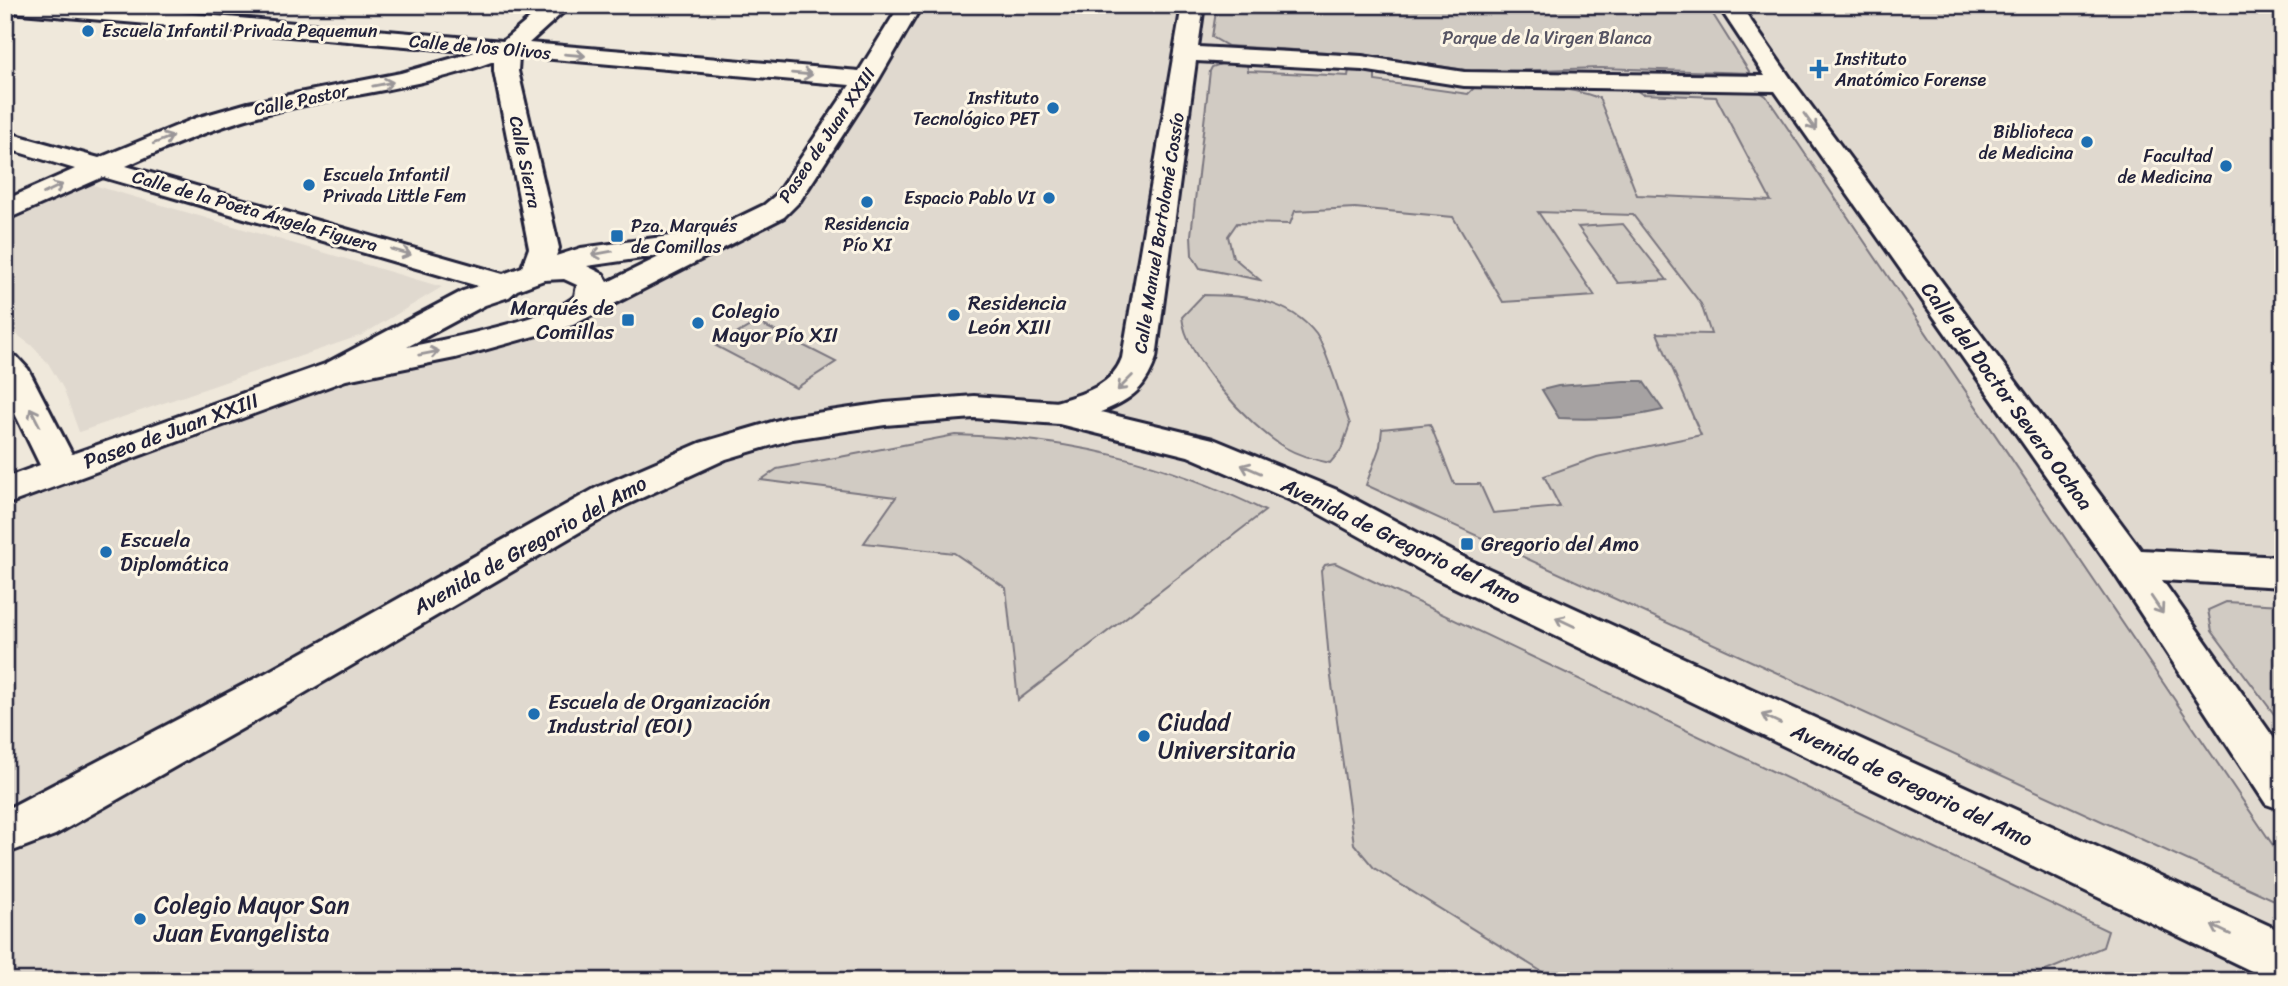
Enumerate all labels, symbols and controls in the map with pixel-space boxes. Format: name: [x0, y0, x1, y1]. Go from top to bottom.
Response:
place label: Escuela Infantil Privada Pequemun: [102, 15, 378, 47]
park label: Parque de la Virgen Blanca: [1442, 22, 1652, 54]
marker: Escuela Infantil Privada Pequemun: [80, 23, 96, 39]
street label: Calle de los Olivos: [408, 25, 553, 69]
place label: Instituto Anatómico Forense: [1834, 43, 1987, 96]
one-way arrow: [564, 49, 586, 62]
marker: Instituto Anatómico Forense: [1809, 59, 1829, 79]
street label: Paseo de Juan XXIII: [770, 60, 885, 209]
one-way arrow: [790, 68, 813, 81]
street label: Calle Pastor: [251, 74, 353, 126]
one-way arrow: [371, 76, 394, 90]
place label: Instituto Tecnológico PET: [913, 82, 1040, 135]
marker: Instituto Tecnológico PET: [1045, 100, 1061, 116]
street label: Calle Manuel Bartolomé Cossío: [1124, 110, 1194, 356]
one-way arrow: [1802, 112, 1817, 131]
street label: Calle Sierra: [500, 113, 551, 212]
place label: Biblioteca de Medicina: [1979, 116, 2074, 169]
one-way arrow: [152, 132, 173, 145]
marker: Biblioteca de Medicina: [2079, 134, 2095, 150]
place label: Facultad de Medicina: [2118, 140, 2214, 193]
marker: Facultad de Medicina: [2218, 158, 2234, 174]
place label: Escuela Infantil Privada Little Fem: [323, 159, 467, 212]
street label: Calle de la Poeta Ángela Figuera: [129, 161, 381, 261]
marker: Escuela Infantil Privada Little Fem: [301, 177, 317, 193]
one-way arrow: [42, 182, 63, 196]
place label: Espacio Pablo VI: [904, 182, 1037, 214]
marker: Espacio Pablo VI: [1041, 190, 1057, 206]
marker: Residencia Pío XI: [859, 194, 875, 210]
place label: Residencia Pío XI: [825, 208, 910, 261]
place label: Pza. Marqués de Comillas: [631, 210, 738, 263]
marker: Pza. Marqués de Comillas: [609, 228, 625, 244]
one-way arrow: [390, 247, 412, 260]
one-way arrow: [591, 247, 614, 260]
street label: Calle del Doctor Severo Ochoa: [1911, 273, 2104, 519]
place label: Residencia León XIII: [968, 284, 1067, 346]
place label: Marqués de Comillas: [510, 289, 614, 351]
place label: Colegio Mayor Pío XII: [712, 292, 838, 354]
marker: Residencia León XIII: [946, 307, 962, 323]
marker: Marqués de Comillas: [620, 312, 636, 328]
marker: Colegio Mayor Pío XII: [690, 315, 706, 331]
one-way arrow: [417, 346, 439, 359]
one-way arrow: [1117, 373, 1134, 391]
street label: Paseo de Juan XXIII: [78, 381, 265, 480]
one-way arrow: [27, 407, 41, 428]
one-way arrow: [1241, 461, 1262, 474]
street label: Avenida de Gregorio del Amo: [405, 464, 655, 626]
street label: Avenida de Gregorio del Amo: [1274, 466, 1528, 616]
place label: Escuela Diplomática: [120, 521, 229, 583]
place label: Gregorio del Amo: [1481, 525, 1639, 563]
marker: Gregorio del Amo: [1459, 536, 1475, 552]
marker: Escuela Diplomática: [98, 544, 114, 560]
one-way arrow: [2150, 595, 2164, 614]
one-way arrow: [1555, 615, 1576, 629]
place label: Escuela de Organización Industrial (EOI): [547, 683, 770, 745]
place label: Ciudad Universitaria: [1158, 701, 1296, 771]
marker: Escuela de Organización Industrial (EOI): [526, 706, 542, 722]
one-way arrow: [1761, 712, 1782, 725]
street label: Avenida de Gregorio del Amo: [1784, 712, 2040, 858]
marker: Ciudad Universitaria: [1136, 728, 1152, 744]
place label: Colegio Mayor San Juan Evangelista: [153, 884, 350, 954]
marker: Colegio Mayor San Juan Evangelista: [132, 911, 148, 927]
one-way arrow: [2211, 923, 2232, 936]

